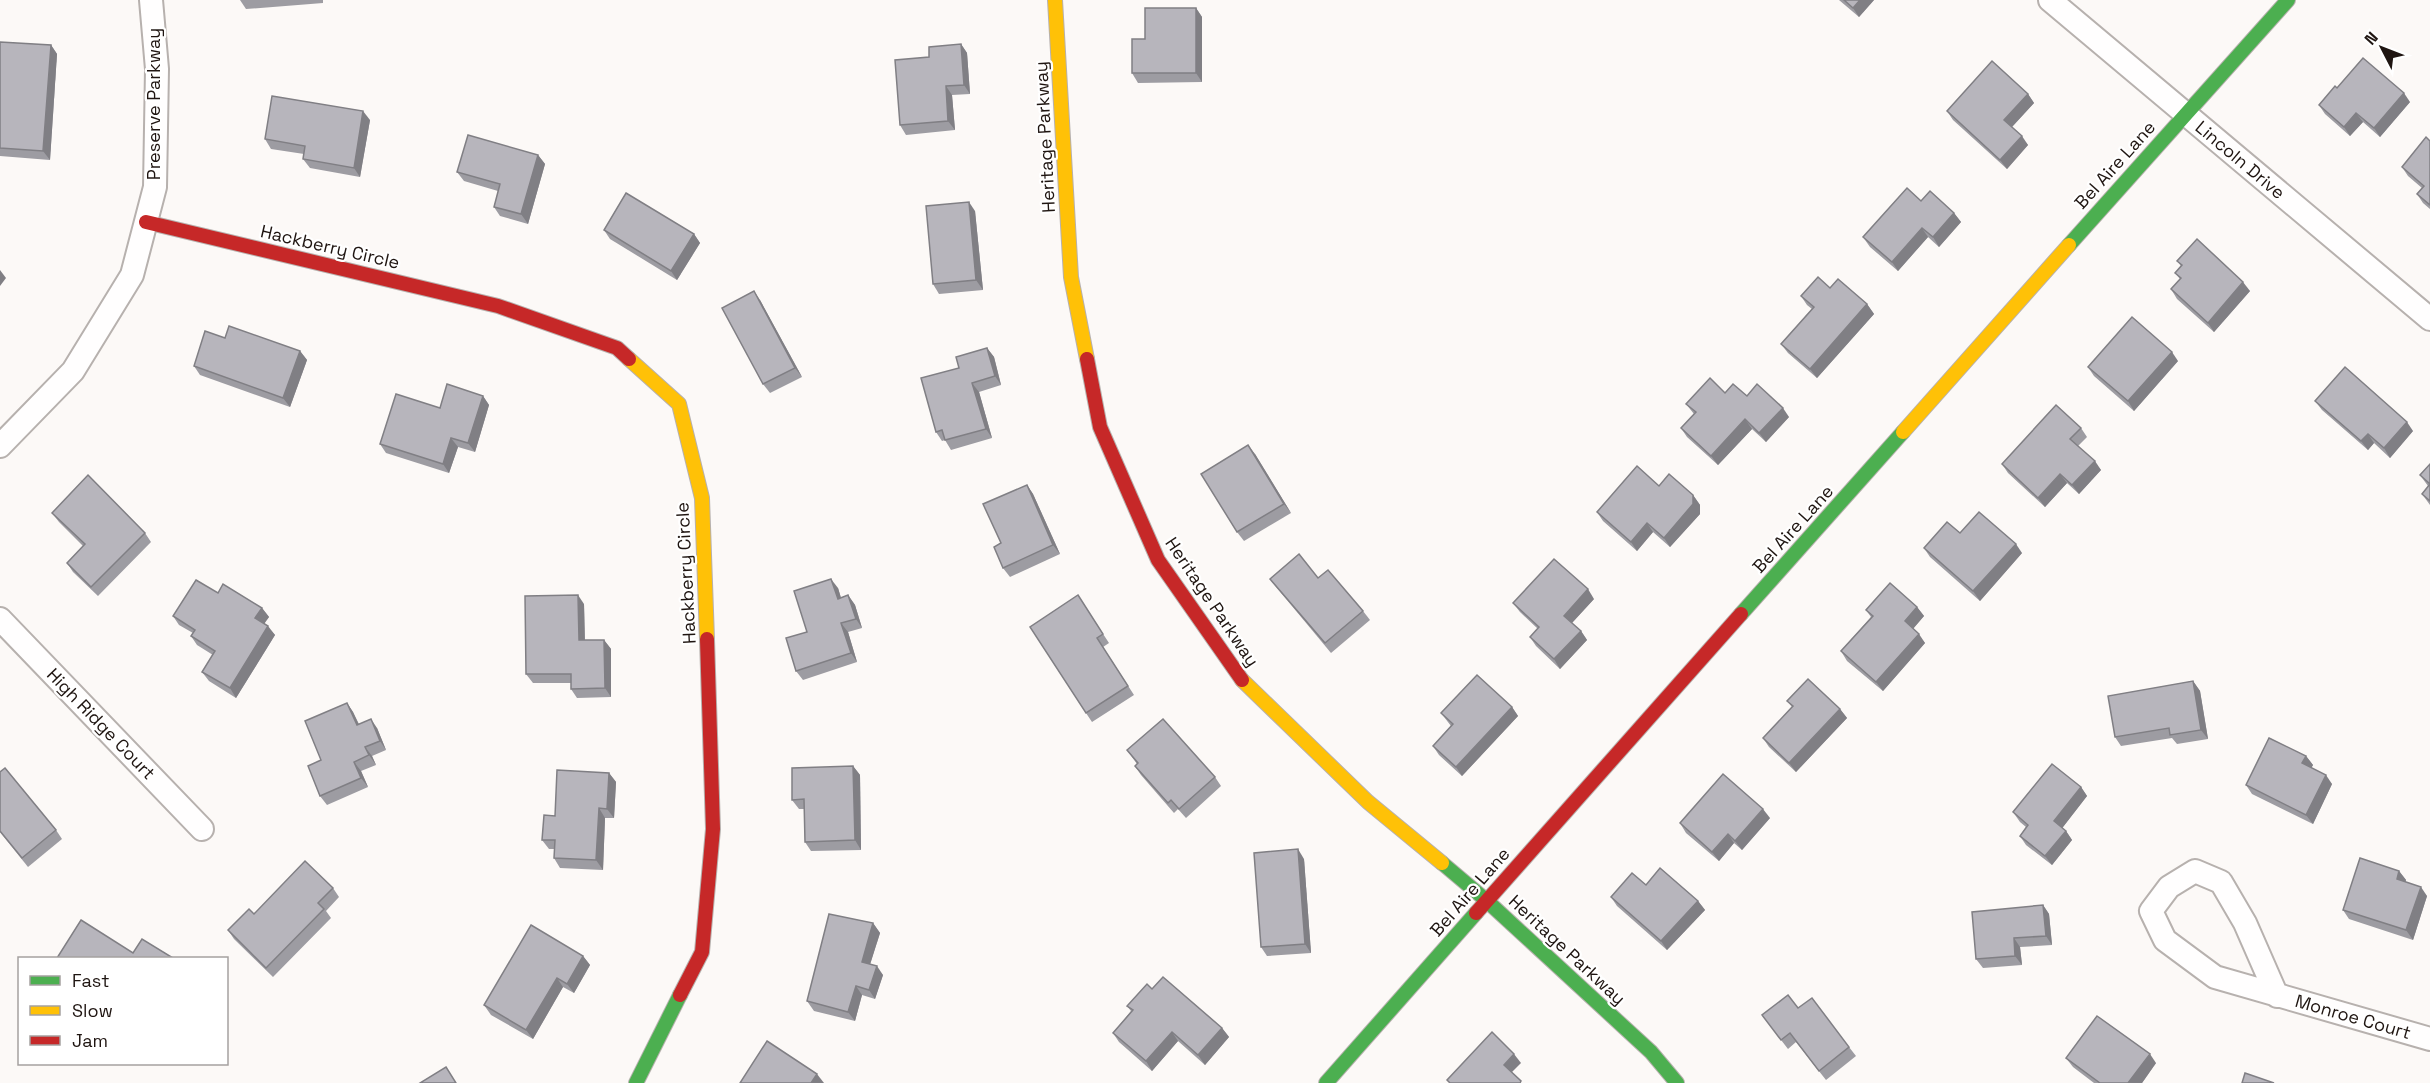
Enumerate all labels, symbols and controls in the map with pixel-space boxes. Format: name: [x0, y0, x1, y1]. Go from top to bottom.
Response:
north arrow: [2352, 18, 2412, 78]
text: N: [2360, 27, 2383, 49]
street label: Preserve Parkway: [142, 28, 165, 180]
street label: Heritage Parkway: [1029, 61, 1060, 213]
street label: Lincoln Drive: [2191, 115, 2290, 204]
street label: Bel Aire Lane: [2069, 116, 2160, 214]
street label: Hackberry Circle: [258, 219, 402, 274]
street label: Bel Aire Lane: [1747, 480, 1838, 578]
street label: Hackberry Circle: [670, 501, 701, 645]
street label: Heritage Parkway: [1160, 532, 1264, 671]
street label: High Ridge Court: [42, 663, 160, 784]
street label: Bel Aire Lane: [1425, 842, 1515, 941]
street label: Heritage Parkway: [1504, 890, 1631, 1010]
legend: [18, 957, 228, 1065]
text: Fast: [72, 969, 109, 992]
street label: Monroe Court: [2293, 989, 2414, 1044]
text: Slow: [72, 999, 113, 1022]
text: Jam: [72, 1029, 108, 1052]

